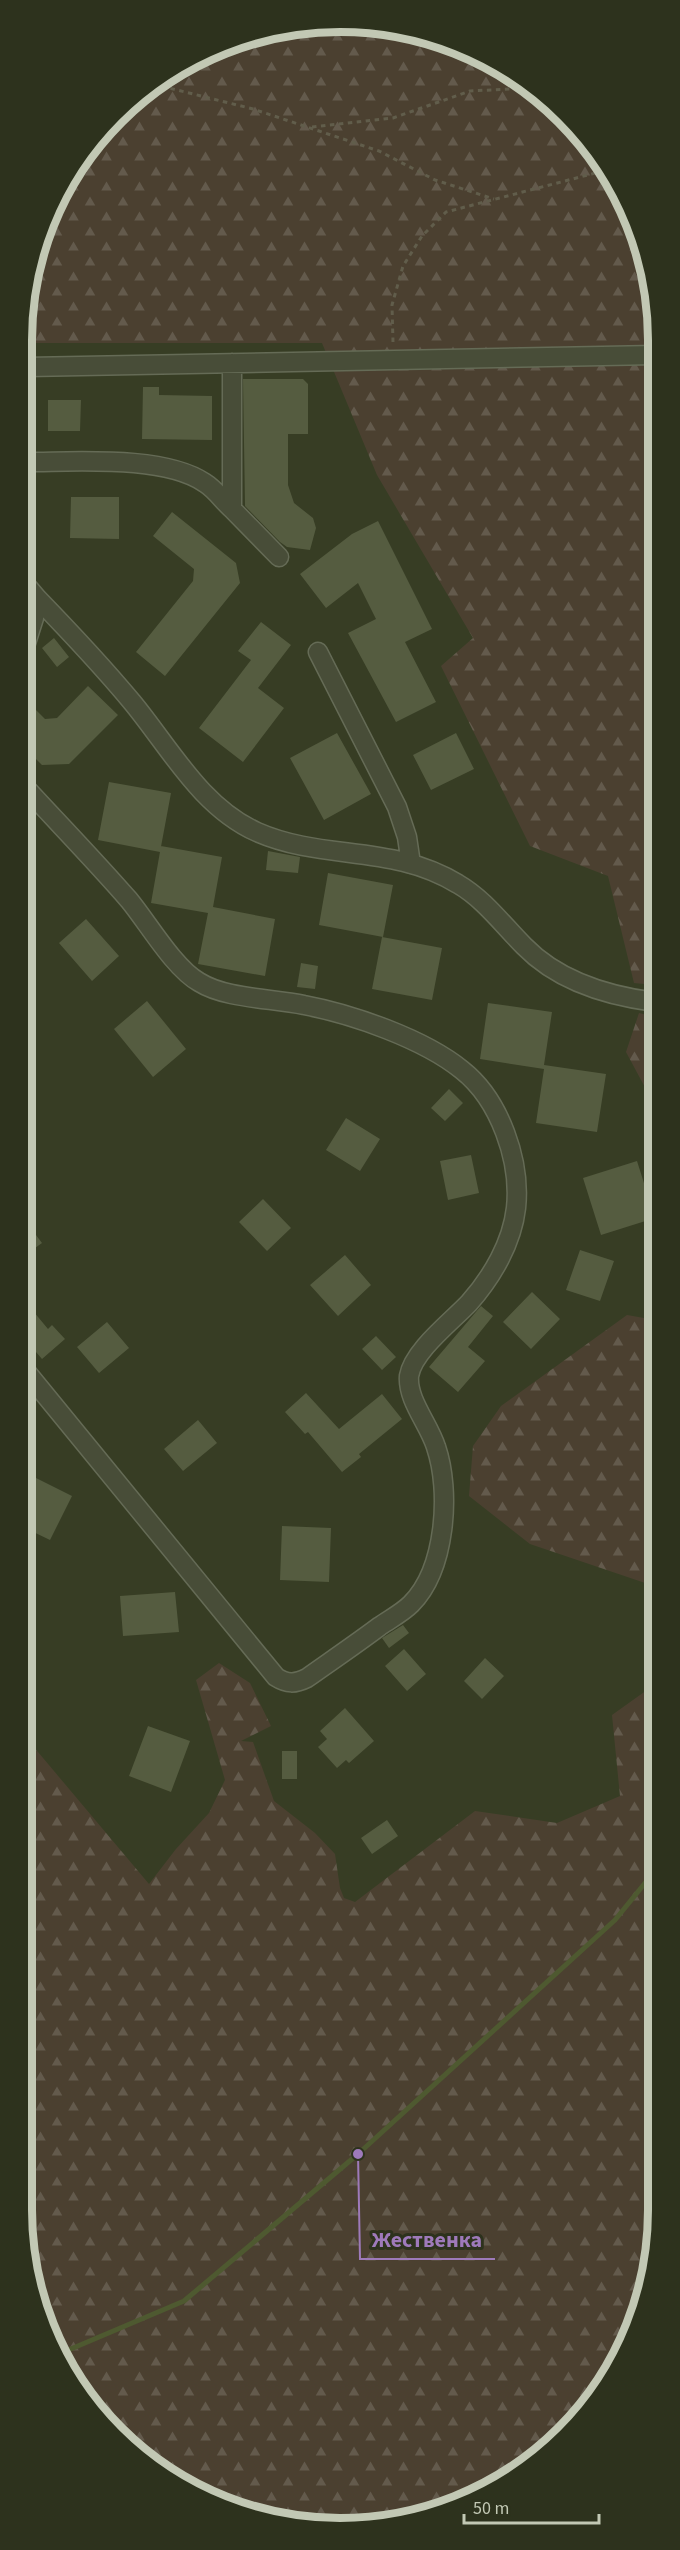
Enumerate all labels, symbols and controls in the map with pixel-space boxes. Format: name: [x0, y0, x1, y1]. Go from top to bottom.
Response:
callout: Жественка: [360, 2219, 495, 2259]
text: Жественка: [372, 2224, 482, 2256]
scale bar: [464, 2487, 599, 2525]
text: 50 m: [473, 2496, 509, 2521]

